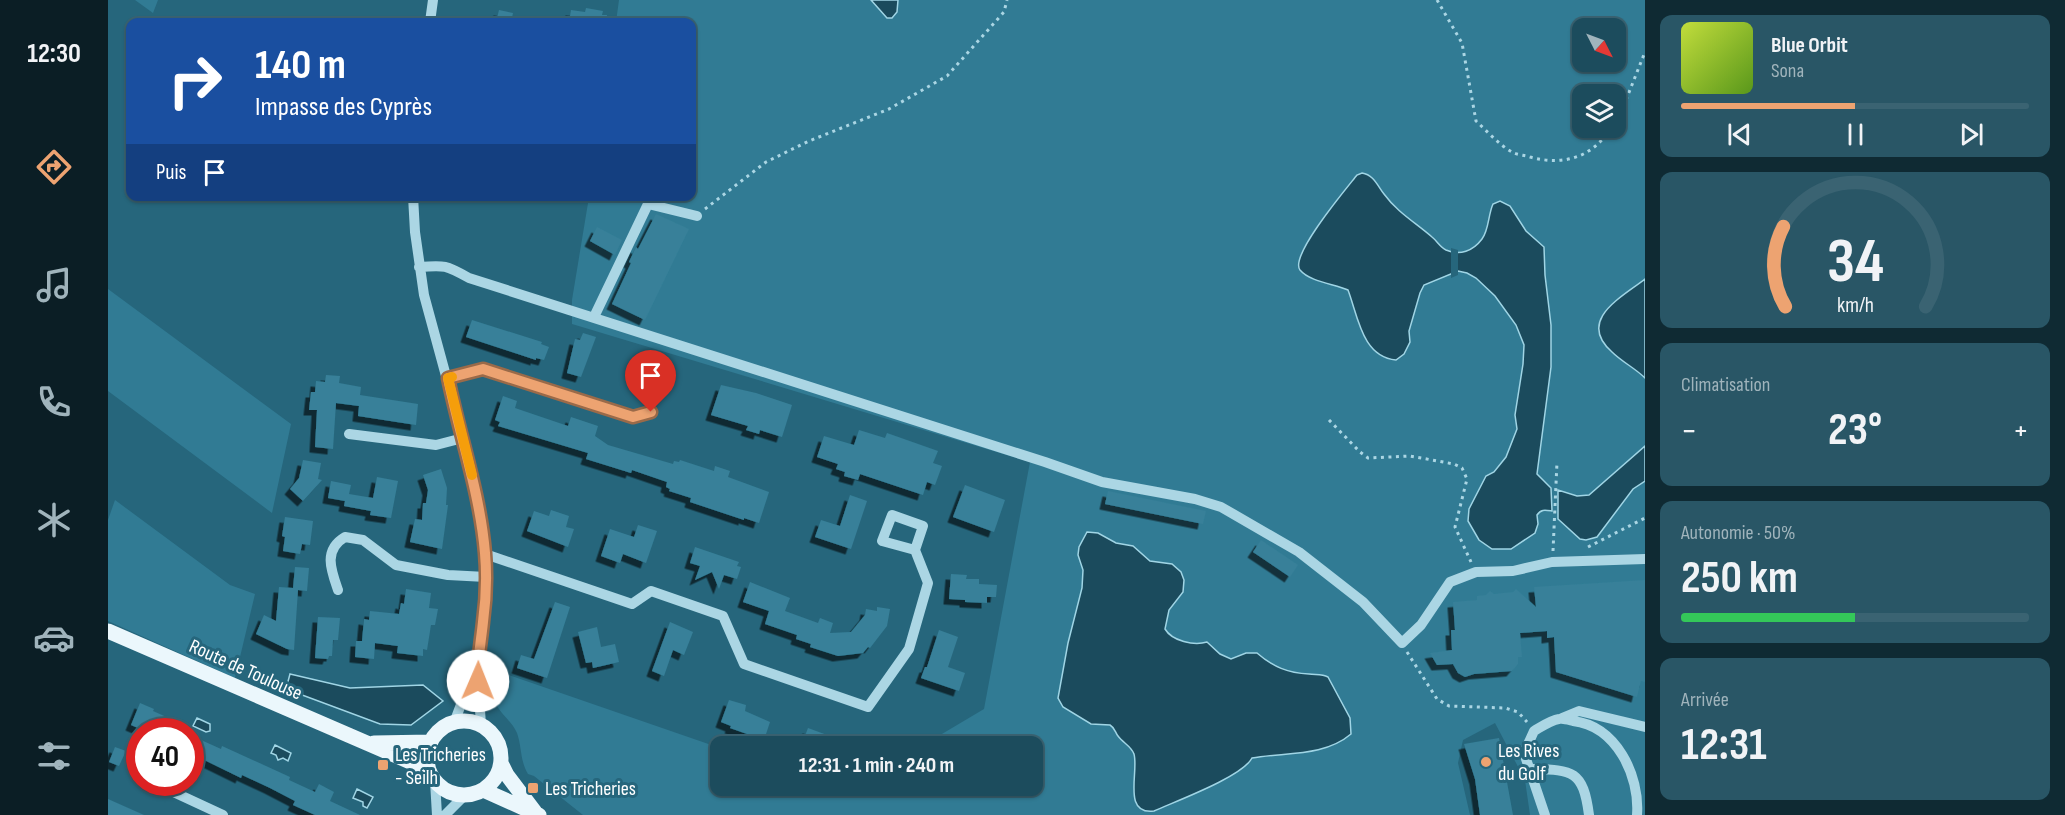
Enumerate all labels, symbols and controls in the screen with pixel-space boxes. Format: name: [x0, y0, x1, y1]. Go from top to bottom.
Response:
north arrow: [1572, 18, 1626, 72]
map controls: [1572, 18, 1626, 138]
text: Blue Orbit: [1771, 32, 1848, 59]
text: 12:30: [27, 38, 81, 70]
text: 140 m: [255, 40, 346, 91]
icon: right: [156, 42, 234, 120]
text: Sona: [1771, 59, 1804, 83]
button: layers: [1572, 84, 1626, 138]
text: Impasse des Cyprès: [255, 91, 432, 123]
icon: previous: [1723, 118, 1756, 151]
icon: pause: [1839, 118, 1872, 151]
icon: next: [1955, 118, 1988, 151]
icon: directions: [33, 146, 75, 188]
icon: arrive: [198, 156, 231, 189]
text: Puis: [156, 159, 186, 186]
text: 34: [1826, 225, 1884, 300]
icon: music: [33, 264, 75, 306]
text: km/h: [1836, 294, 1874, 319]
pin: [625, 350, 676, 412]
icon: arrive: [634, 359, 667, 392]
text: Climatisation: [1681, 373, 1770, 397]
icon: phone: [33, 381, 75, 423]
text: 23°: [1828, 403, 1882, 458]
text: −: [1681, 411, 1697, 451]
text: +: [2013, 411, 2029, 451]
icon: climate: [33, 499, 75, 541]
text: Autonomie · 50%: [1681, 521, 1795, 545]
text: 250 km: [1681, 551, 1798, 606]
icon: car: [33, 617, 75, 659]
street label: Route de Toulouse: [185, 634, 306, 706]
position arrow: [446, 649, 510, 713]
text: Arrivée: [1681, 688, 1729, 712]
speed limit sign: 40: [126, 718, 204, 796]
text: 12:31: [1681, 718, 1767, 773]
icon: filters: [33, 735, 75, 777]
place label: Les Rives du Golf: [1498, 739, 1559, 786]
place label: Les Tricheries - Seilh: [395, 743, 486, 790]
text: 12:31 · 1 min · 240 m: [799, 752, 954, 779]
marker: Les Rives du Golf: [1479, 755, 1493, 769]
marker: Les Tricheries - Seilh: [376, 758, 390, 772]
place label: Les Tricheries: [545, 777, 636, 801]
marker: Les Tricheries: [526, 781, 540, 795]

